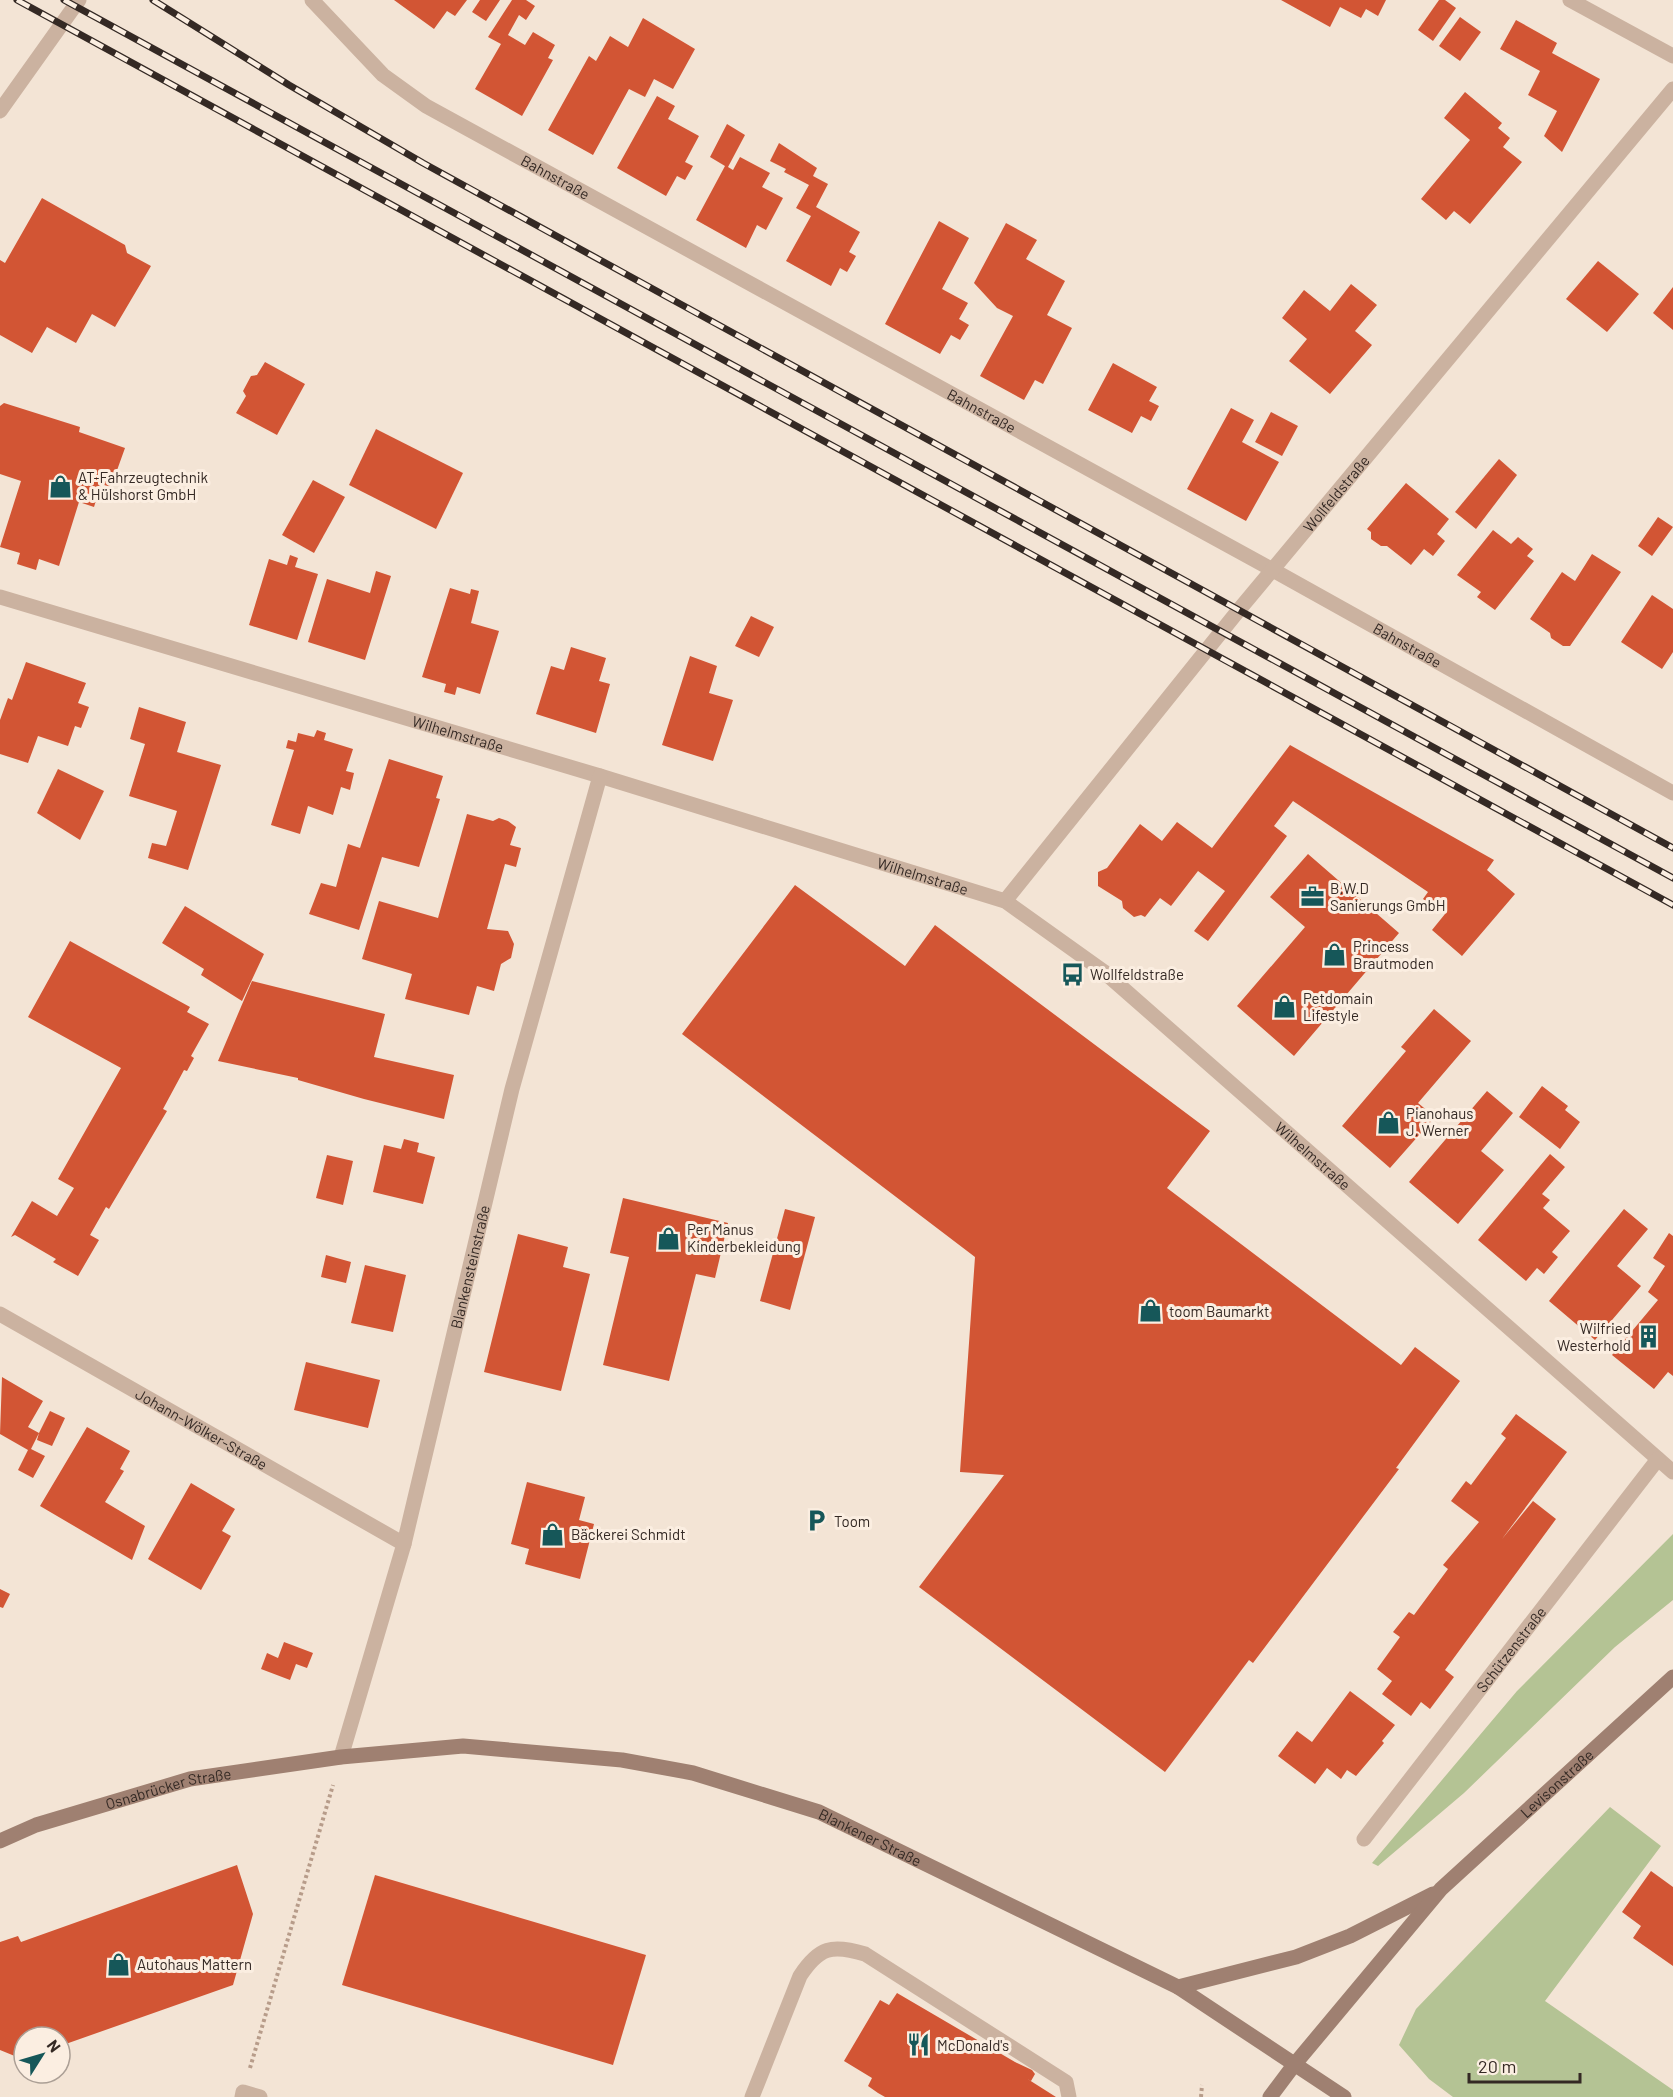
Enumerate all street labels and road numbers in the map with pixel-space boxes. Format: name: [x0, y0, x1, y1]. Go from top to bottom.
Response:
street label: Bahnstraße: [518, 151, 593, 203]
street label: Bahnstraße: [944, 384, 1019, 436]
street label: Wollfeldstraße: [1299, 452, 1373, 535]
street label: Bahnstraße: [1370, 619, 1445, 671]
street label: Wilhelmstraße: [410, 712, 506, 756]
street label: Wilhelmstraße: [875, 853, 971, 898]
street label: Wilhelmstraße: [1272, 1118, 1354, 1194]
street label: Blankensteinstraße: [446, 1203, 493, 1330]
street label: Johann-Wölker-Straße: [133, 1384, 271, 1473]
street label: Schützenstraße: [1472, 1603, 1550, 1695]
street label: Levisonstraße: [1516, 1745, 1597, 1821]
street label: Osnabrücker Straße: [103, 1764, 232, 1813]
street label: Blankener Straße: [816, 1804, 925, 1870]

